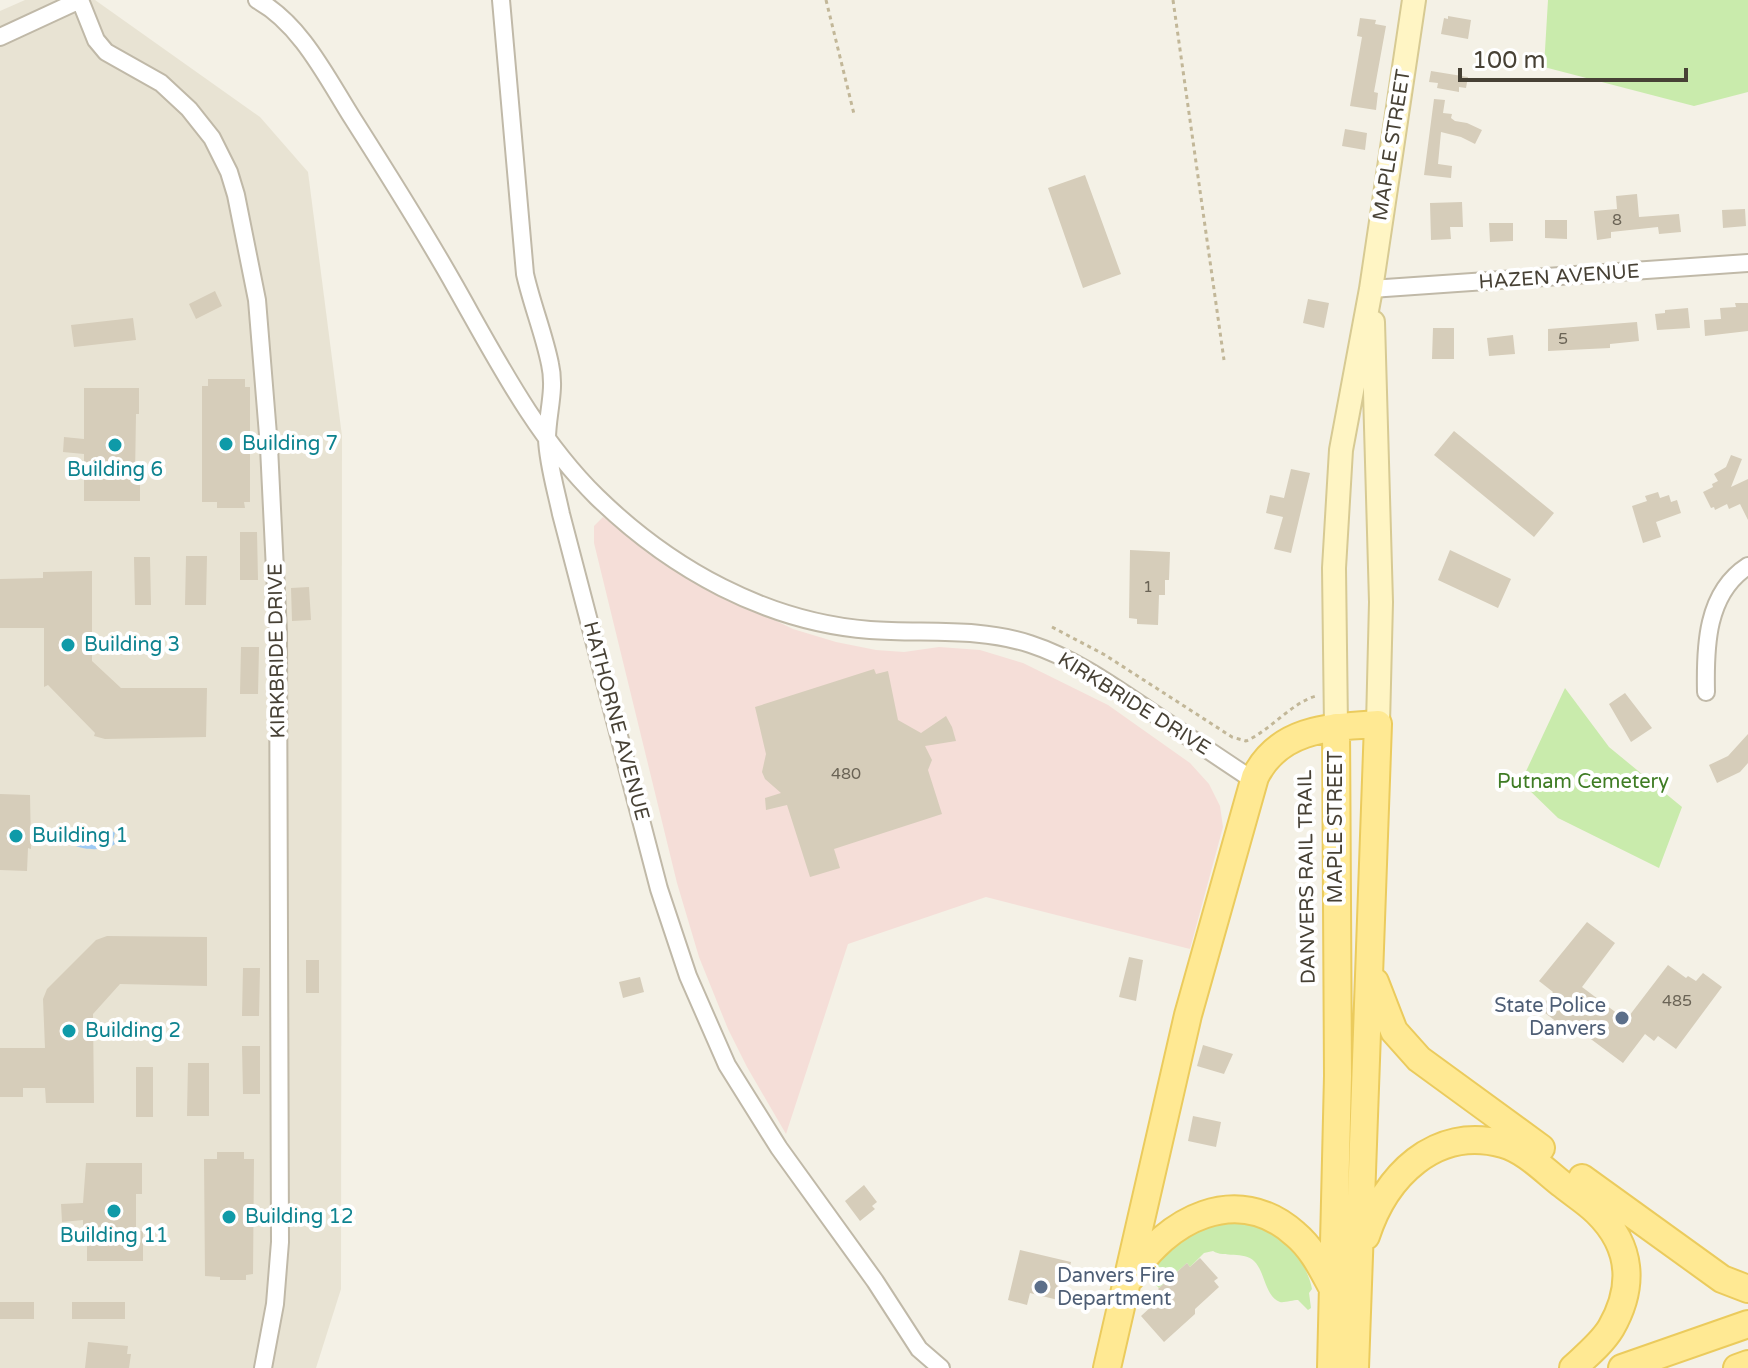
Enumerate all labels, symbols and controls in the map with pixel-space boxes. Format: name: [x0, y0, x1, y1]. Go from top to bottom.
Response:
scale bar: [1460, 32, 1686, 82]
text: 100 m: [1472, 46, 1546, 75]
street label: MAPLE STREET: [1368, 68, 1416, 222]
house number: 8: [1612, 210, 1622, 230]
street label: HAZEN AVENUE: [1478, 259, 1640, 295]
house number: 5: [1558, 329, 1568, 349]
place label: Building 7: [242, 432, 338, 456]
marker: Building 7: [217, 435, 235, 453]
marker: Building 6: [106, 436, 124, 454]
place label: Building 6: [67, 458, 163, 482]
street label: KIRKBRIDE DRIVE: [263, 563, 291, 739]
house number: 1: [1143, 577, 1153, 597]
street label: HATHORNE AVENUE: [578, 619, 654, 823]
place label: Building 3: [84, 633, 180, 657]
marker: Building 3: [59, 636, 77, 654]
street label: KIRKBRIDE DRIVE: [1053, 647, 1215, 761]
street label: MAPLE STREET: [1324, 751, 1348, 903]
house number: 480: [831, 764, 861, 784]
street label: DANVERS RAIL TRAIL: [1293, 769, 1321, 984]
park label: Putnam Cemetery: [1497, 770, 1669, 794]
place label: Building 1: [32, 824, 128, 848]
marker: Building 1: [7, 827, 25, 845]
house number: 485: [1662, 991, 1692, 1011]
place label: State Police Danvers: [1494, 994, 1606, 1041]
marker: State Police Danvers: [1613, 1009, 1631, 1027]
place label: Building 2: [85, 1019, 181, 1043]
marker: Building 2: [60, 1022, 78, 1040]
marker: Building 11: [105, 1202, 123, 1220]
place label: Building 12: [245, 1205, 354, 1229]
marker: Building 12: [220, 1208, 238, 1226]
place label: Building 11: [60, 1224, 168, 1248]
place label: Danvers Fire Department: [1057, 1264, 1175, 1311]
marker: Danvers Fire Department: [1032, 1278, 1050, 1296]

